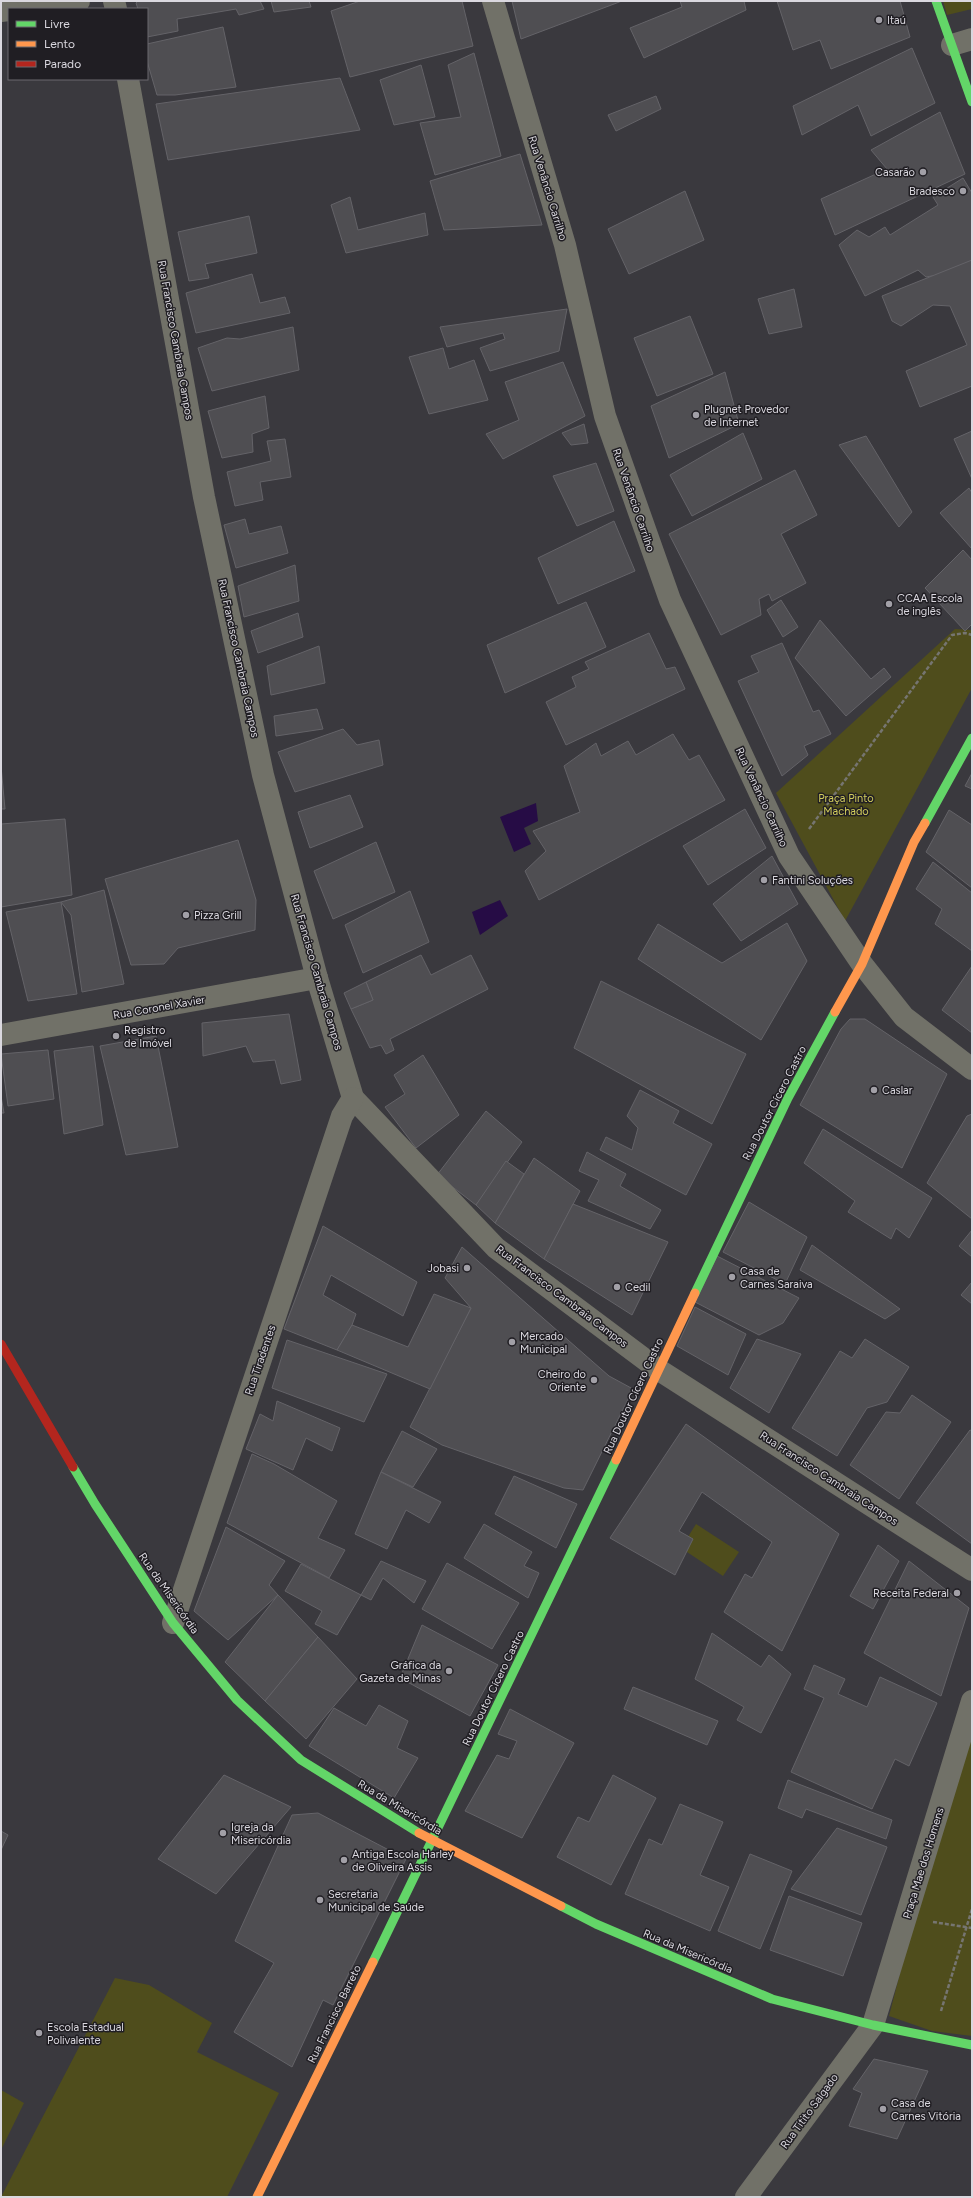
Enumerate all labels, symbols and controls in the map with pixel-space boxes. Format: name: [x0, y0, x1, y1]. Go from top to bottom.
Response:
legend: [8, 8, 148, 80]
place label: Itaú: [887, 14, 906, 27]
marker: Itaú: [874, 15, 884, 25]
text: Livre: [44, 17, 70, 31]
text: Lento: [44, 37, 75, 51]
text: Parado: [44, 57, 81, 71]
street label: Rua Venâncio Carrilho: [525, 134, 570, 242]
place label: Casarão: [875, 166, 915, 179]
marker: Casarão: [918, 167, 928, 177]
place label: Bradesco: [909, 185, 955, 198]
marker: Bradesco: [958, 186, 968, 196]
street label: Rua Francisco Cambraia Campos: [155, 259, 196, 421]
place label: Plugnet Provedor de Internet: [704, 403, 789, 429]
marker: Plugnet Provedor de Internet: [691, 410, 701, 420]
street label: Rua Venâncio Carrilho: [610, 447, 657, 554]
street label: Rua Francisco Cambraia Campos: [215, 578, 262, 739]
place label: CCAA Escola de inglês: [897, 592, 962, 618]
marker: CCAA Escola de inglês: [884, 599, 894, 609]
street label: Rua Venâncio Carrilho: [733, 745, 790, 849]
park label: Praça Pinto Machado: [818, 792, 874, 818]
place label: Fantini Soluções: [772, 874, 853, 887]
marker: Fantini Soluções: [759, 875, 769, 885]
street label: Rua Francisco Cambraia Campos: [288, 893, 345, 1052]
place label: Pizza Grill: [194, 909, 242, 922]
marker: Pizza Grill: [181, 910, 191, 920]
street label: Rua Coronel Xavier: [112, 993, 206, 1022]
place label: Registro de Imóvel: [124, 1024, 172, 1050]
marker: Registro de Imóvel: [111, 1031, 121, 1041]
street label: Rua Doutor Cícero Castro: [740, 1044, 809, 1163]
place label: Caslar: [882, 1084, 913, 1097]
marker: Caslar: [869, 1085, 879, 1095]
street label: Rua Francisco Cambraia Campos: [493, 1243, 630, 1350]
place label: Jobasi: [427, 1262, 459, 1275]
marker: Jobasi: [462, 1263, 472, 1273]
place label: Casa de Carnes Saraiva: [740, 1265, 813, 1291]
marker: Casa de Carnes Saraiva: [727, 1272, 737, 1282]
place label: Cedil: [625, 1281, 650, 1294]
marker: Cedil: [612, 1282, 622, 1292]
street label: Rua Tiradentes: [242, 1323, 279, 1397]
place label: Mercado Municipal: [520, 1330, 567, 1356]
street label: Rua Doutor Cícero Castro: [601, 1336, 666, 1456]
marker: Mercado Municipal: [507, 1337, 517, 1347]
place label: Cheiro do Oriente: [538, 1368, 586, 1394]
marker: Cheiro do Oriente: [589, 1375, 599, 1385]
street label: Rua Francisco Cambraia Campos: [757, 1429, 900, 1528]
street label: Rua da Misericórdia: [136, 1550, 201, 1636]
place label: Receita Federal: [873, 1587, 949, 1600]
marker: Receita Federal: [952, 1588, 962, 1598]
street label: Rua Doutor Cícero Castro: [460, 1628, 527, 1748]
place label: Gráfica da Gazeta de Minas: [359, 1659, 441, 1685]
marker: Gráfica da Gazeta de Minas: [444, 1666, 454, 1676]
street label: Rua da Misericórdia: [355, 1777, 444, 1838]
street label: Praça Mae dos Homens: [900, 1806, 947, 1920]
place label: Igreja da Misericórdia: [231, 1821, 291, 1847]
marker: Igreja da Misericórdia: [218, 1828, 228, 1838]
place label: Antiga Escola Harley de Oliveira Assis: [352, 1848, 454, 1874]
marker: Antiga Escola Harley de Oliveira Assis: [339, 1855, 349, 1865]
place label: Secretaria Municipal de Saúde: [328, 1888, 424, 1914]
marker: Secretaria Municipal de Saúde: [315, 1895, 325, 1905]
street label: Rua da Misericórdia: [641, 1927, 735, 1976]
street label: Rua Francisco Barreto: [305, 1963, 364, 2065]
place label: Escola Estadual Polivalente: [47, 2021, 124, 2047]
marker: Escola Estadual Polivalente: [34, 2028, 44, 2038]
street label: Rua Titito Salgado: [778, 2071, 841, 2151]
place label: Casa de Carnes Vitória: [891, 2097, 961, 2123]
marker: Casa de Carnes Vitória: [878, 2104, 888, 2114]

